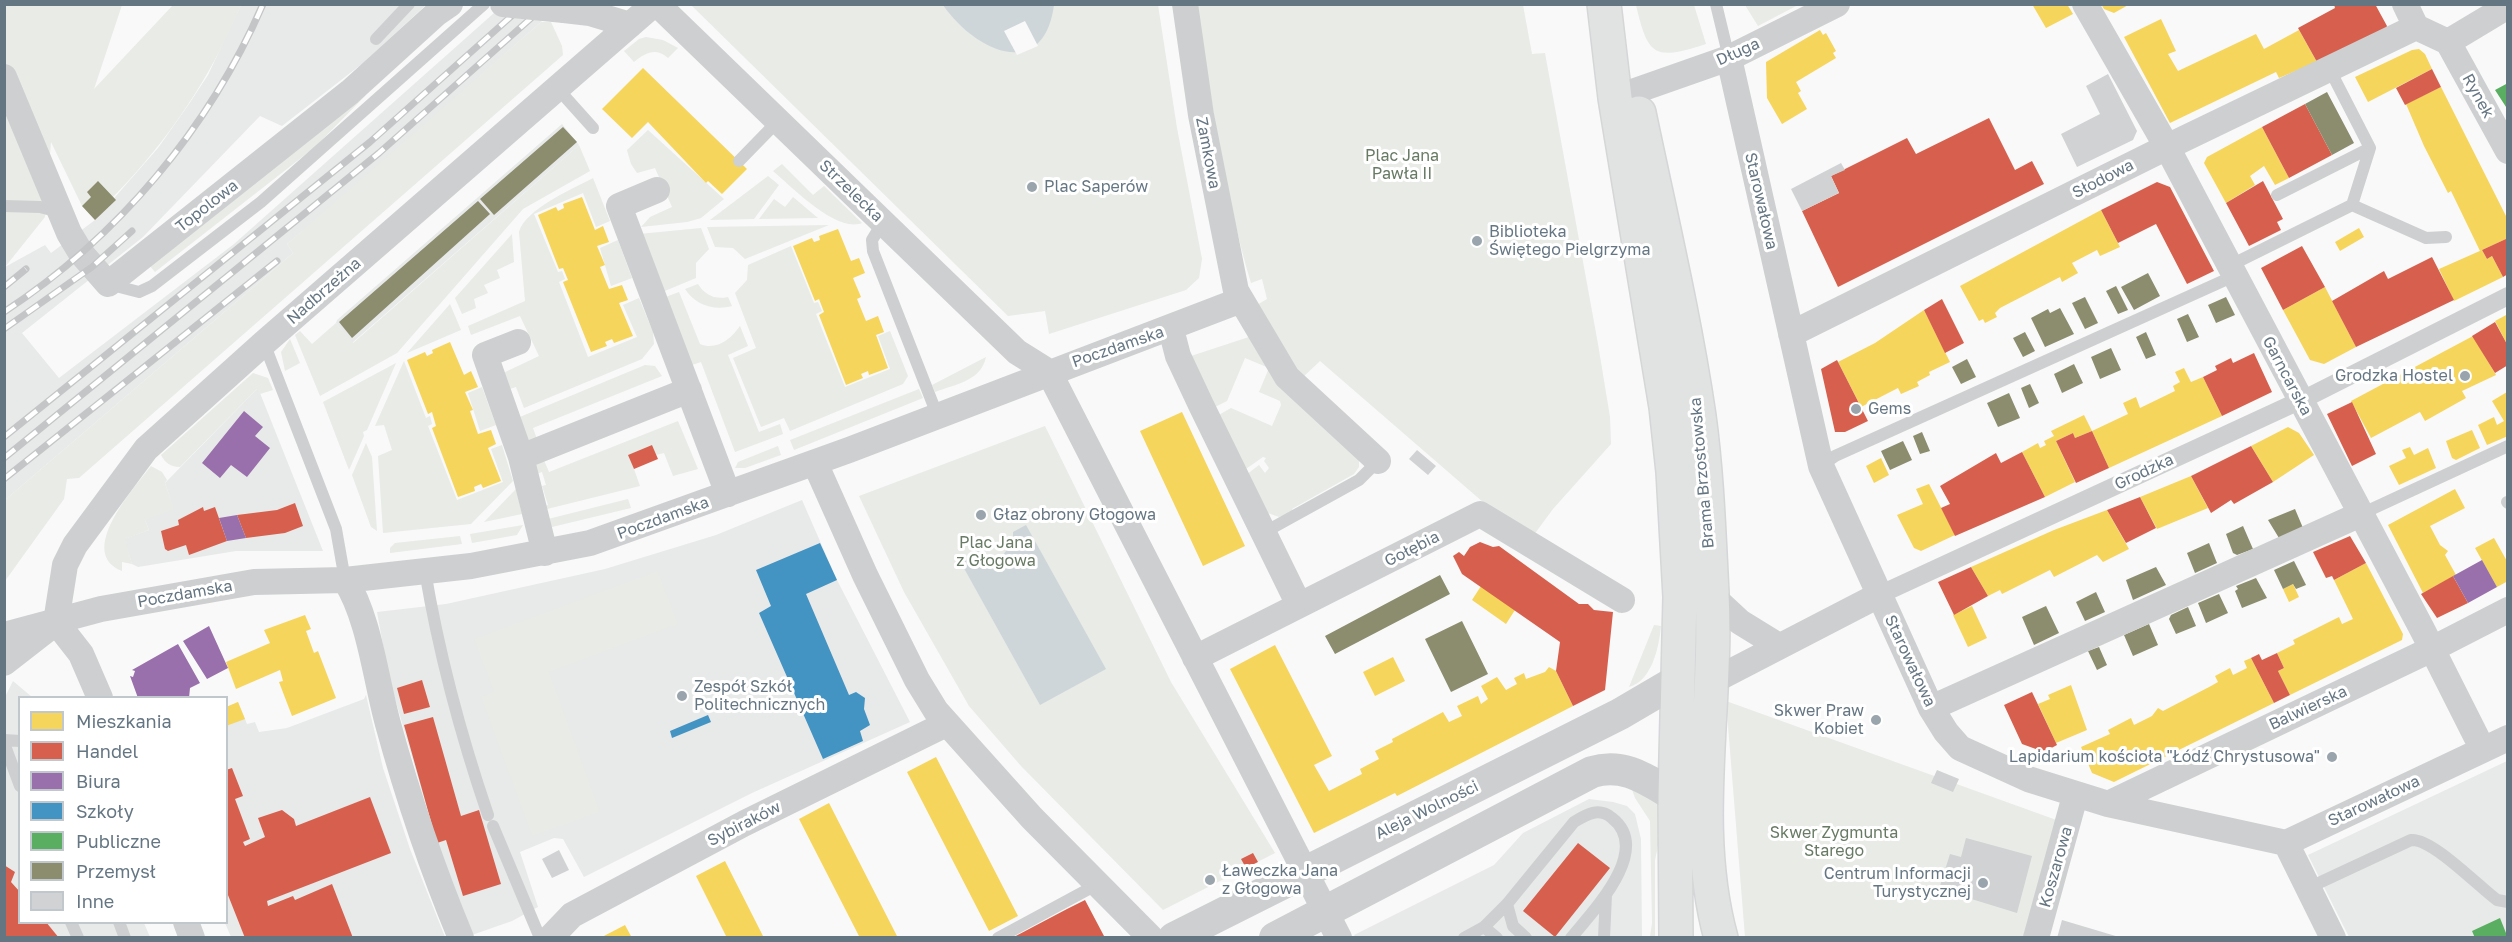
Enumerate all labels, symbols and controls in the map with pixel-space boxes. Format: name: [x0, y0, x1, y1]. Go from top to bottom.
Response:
street label: Długa: [1713, 34, 1763, 70]
street label: Rynek: [2458, 70, 2498, 122]
street label: Zamkowa: [1192, 116, 1224, 190]
park label: Plac Jana Pawła II: [1365, 146, 1439, 184]
street label: Starowałowa: [1741, 151, 1781, 251]
street label: Słodowa: [2069, 155, 2137, 203]
street label: Strzelecka: [815, 156, 887, 226]
street label: Topolowa: [172, 176, 242, 236]
place label: Plac Saperów: [1044, 177, 1148, 197]
marker: Plac Saperów: [1025, 180, 1039, 194]
place label: Biblioteka Świętego Pielgrzyma: [1489, 222, 1650, 260]
marker: Biblioteka Świętego Pielgrzyma: [1470, 234, 1484, 248]
street label: Nadbrzeżna: [283, 254, 365, 328]
street label: Poczdamska: [1069, 322, 1167, 372]
street label: Garncarska: [2258, 333, 2316, 419]
place label: Grodzka Hostel: [2335, 366, 2453, 386]
marker: Grodzka Hostel: [2458, 369, 2472, 383]
street label: Brama Brzostowska: [1686, 397, 1718, 549]
place label: Gems: [1868, 399, 1911, 419]
marker: Gems: [1849, 402, 1863, 416]
street label: Grodzka: [2111, 450, 2177, 494]
street label: Poczdamska: [614, 493, 712, 543]
place label: Głaz obrony Głogowa: [993, 505, 1156, 525]
marker: Głaz obrony Głogowa: [974, 508, 988, 522]
street label: Gołębia: [1381, 527, 1443, 571]
park label: Plac Jana z Głogowa: [956, 533, 1036, 571]
street label: Poczdamska: [136, 576, 234, 612]
street label: Starowałowa: [1880, 612, 1940, 710]
place label: Zespół Szkół Politechnicznych: [694, 677, 825, 715]
street label: Balwierska: [2266, 682, 2350, 734]
marker: Zespół Szkół Politechnicznych: [675, 689, 689, 703]
legend: [18, 696, 228, 924]
place label: Skwer Praw Kobiet: [1774, 701, 1864, 739]
text: Mieszkania: [76, 710, 172, 732]
marker: Skwer Praw Kobiet: [1869, 713, 1883, 727]
text: Handel: [76, 740, 138, 762]
place label: Lapidarium kościoła "Łódź Chrystusowa": [2009, 747, 2320, 767]
marker: Lapidarium kościoła "Łódź Chrystusowa": [2325, 750, 2339, 764]
text: Biura: [76, 770, 121, 792]
street label: Starowałowa: [2325, 771, 2423, 831]
street label: Aleja Wolności: [1372, 777, 1482, 843]
street label: Sybiraków: [704, 797, 784, 851]
text: Szkoły: [76, 800, 134, 822]
park label: Skwer Zygmunta Starego: [1770, 823, 1898, 861]
street label: Koszarowa: [2035, 824, 2077, 910]
text: Publiczne: [76, 830, 161, 852]
text: Przemysł: [76, 860, 156, 882]
place label: Ławeczka Jana z Głogowa: [1222, 861, 1338, 899]
place label: Centrum Informacji Turystycznej: [1824, 864, 1971, 902]
marker: Ławeczka Jana z Głogowa: [1203, 873, 1217, 887]
marker: Centrum Informacji Turystycznej: [1976, 876, 1990, 890]
text: Inne: [76, 890, 114, 912]

